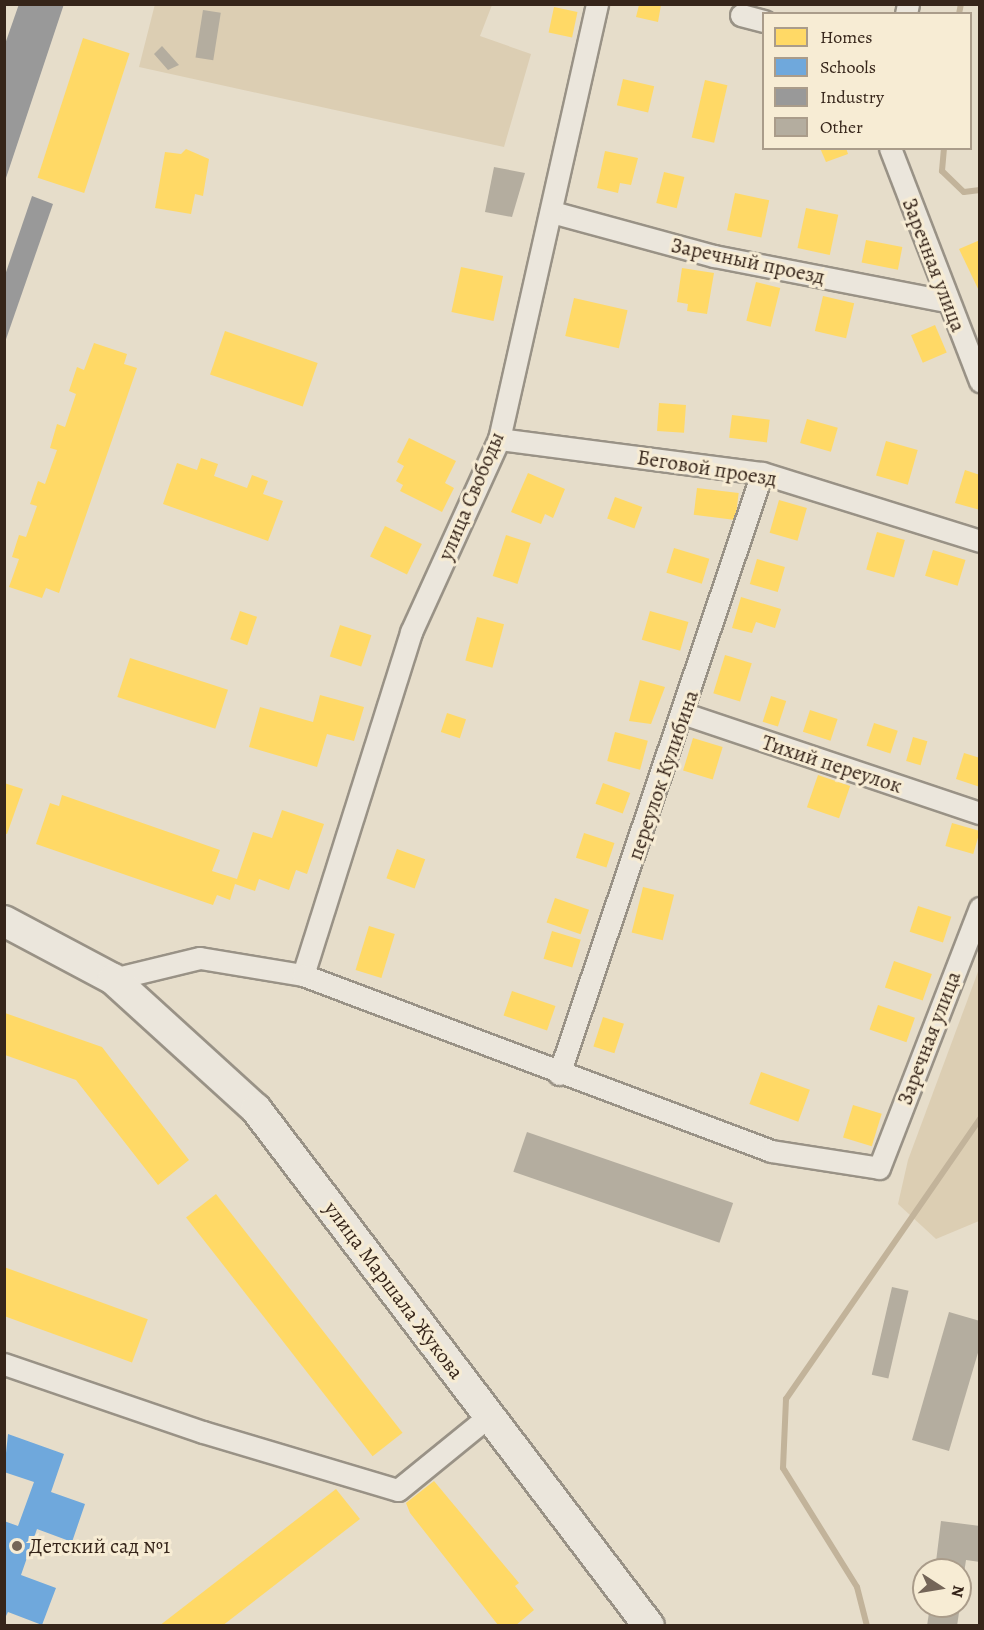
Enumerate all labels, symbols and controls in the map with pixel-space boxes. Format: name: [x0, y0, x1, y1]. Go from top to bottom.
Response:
legend: [762, 12, 972, 150]
text: Homes: [820, 25, 872, 49]
text: Schools: [820, 55, 876, 79]
text: Industry: [820, 85, 884, 109]
text: Other: [820, 115, 863, 139]
street label: Заречная улица: [897, 195, 971, 335]
street label: Заречный проезд: [669, 232, 827, 290]
street label: улица Свободы: [433, 428, 509, 564]
street label: Беговой проезд: [635, 445, 779, 491]
street label: переулок Кулибина: [622, 687, 704, 863]
street label: Тихий переулок: [759, 729, 905, 799]
street label: Заречная улица: [892, 968, 966, 1108]
street label: улица Маршала Жукова: [319, 1196, 469, 1384]
place label: Детский сад №1: [29, 1533, 170, 1559]
marker: Детский сад №1: [10, 1539, 24, 1553]
north arrow: [912, 1558, 972, 1618]
text: N: [946, 1583, 970, 1599]

